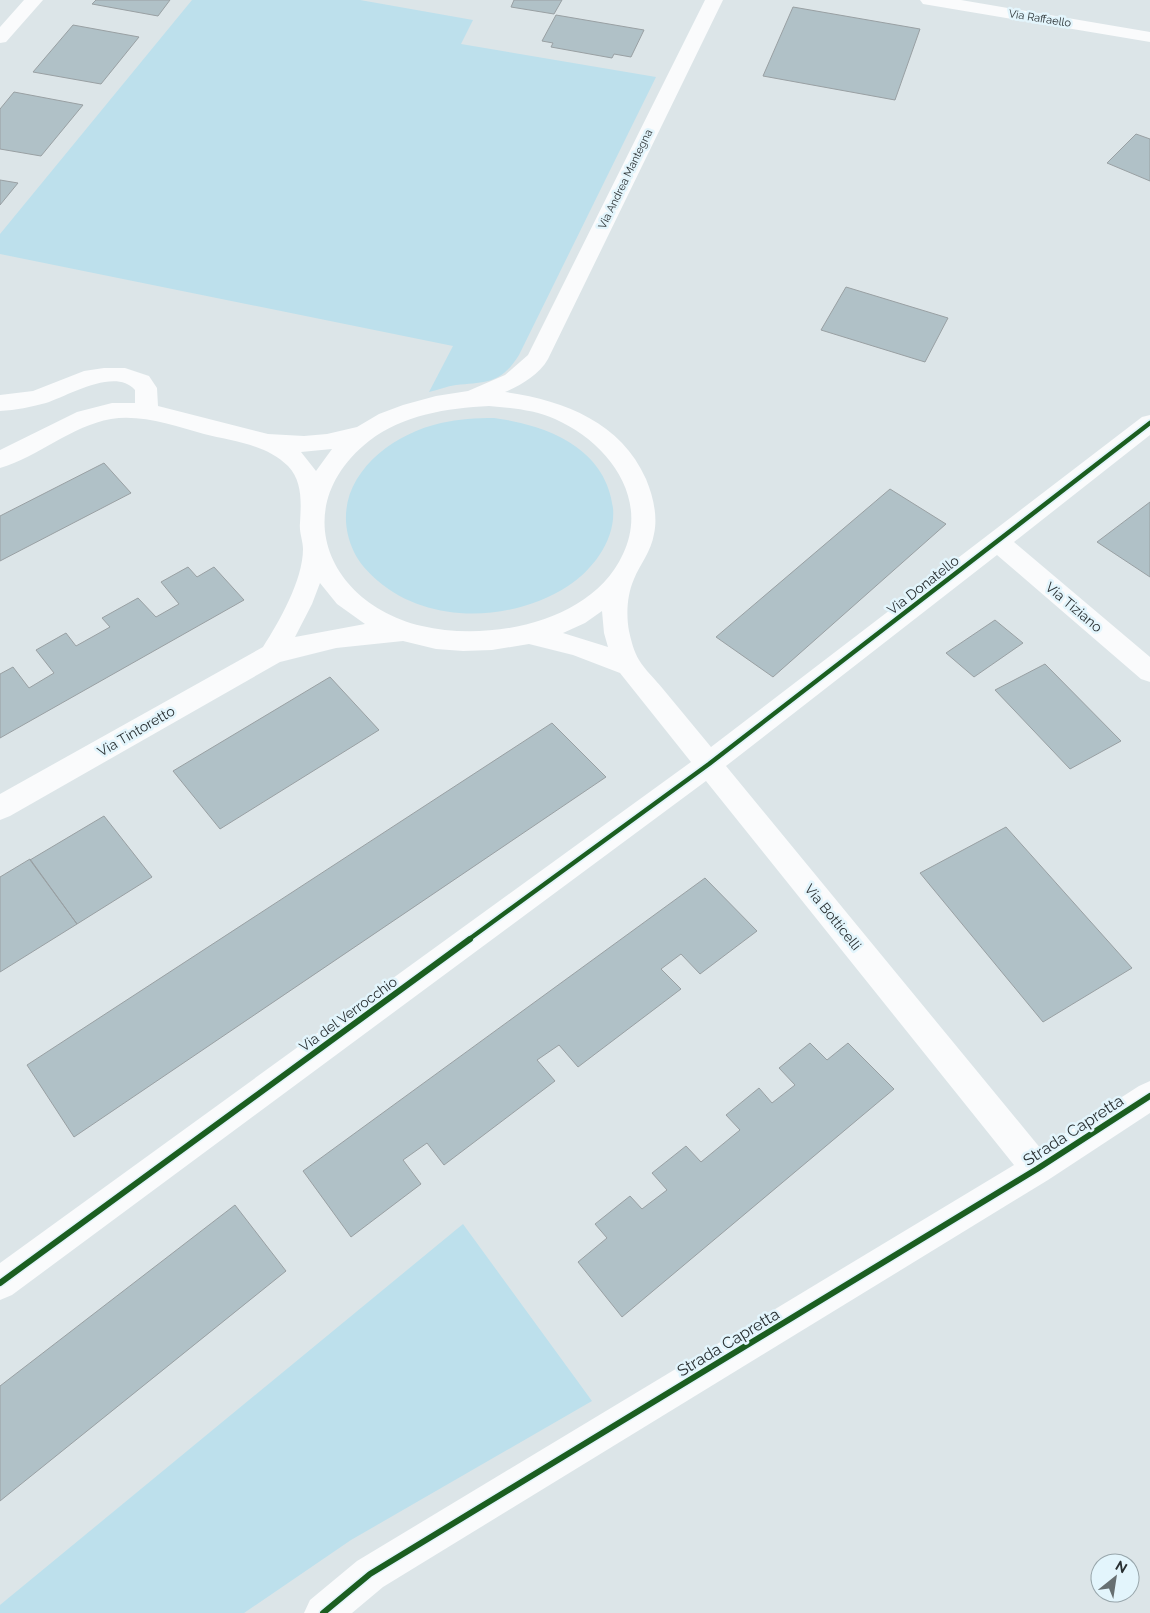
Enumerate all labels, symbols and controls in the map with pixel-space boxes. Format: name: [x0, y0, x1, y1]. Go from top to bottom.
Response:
street label: Via Raffaello: [1008, 7, 1073, 30]
street label: Via Andrea Mantegna: [596, 127, 655, 231]
street label: Via Donatello: [884, 552, 962, 618]
street label: Via Tiziano: [1042, 579, 1106, 635]
street label: Via Tintoretto: [95, 702, 177, 760]
street label: Via Botticelli: [802, 881, 864, 953]
street label: Via del Verrocchio: [296, 973, 400, 1055]
street label: Strada Capretta: [1020, 1091, 1127, 1170]
street label: Strada Capretta: [674, 1304, 783, 1380]
north arrow: [1090, 1553, 1140, 1603]
text: N: [1113, 1557, 1130, 1576]

